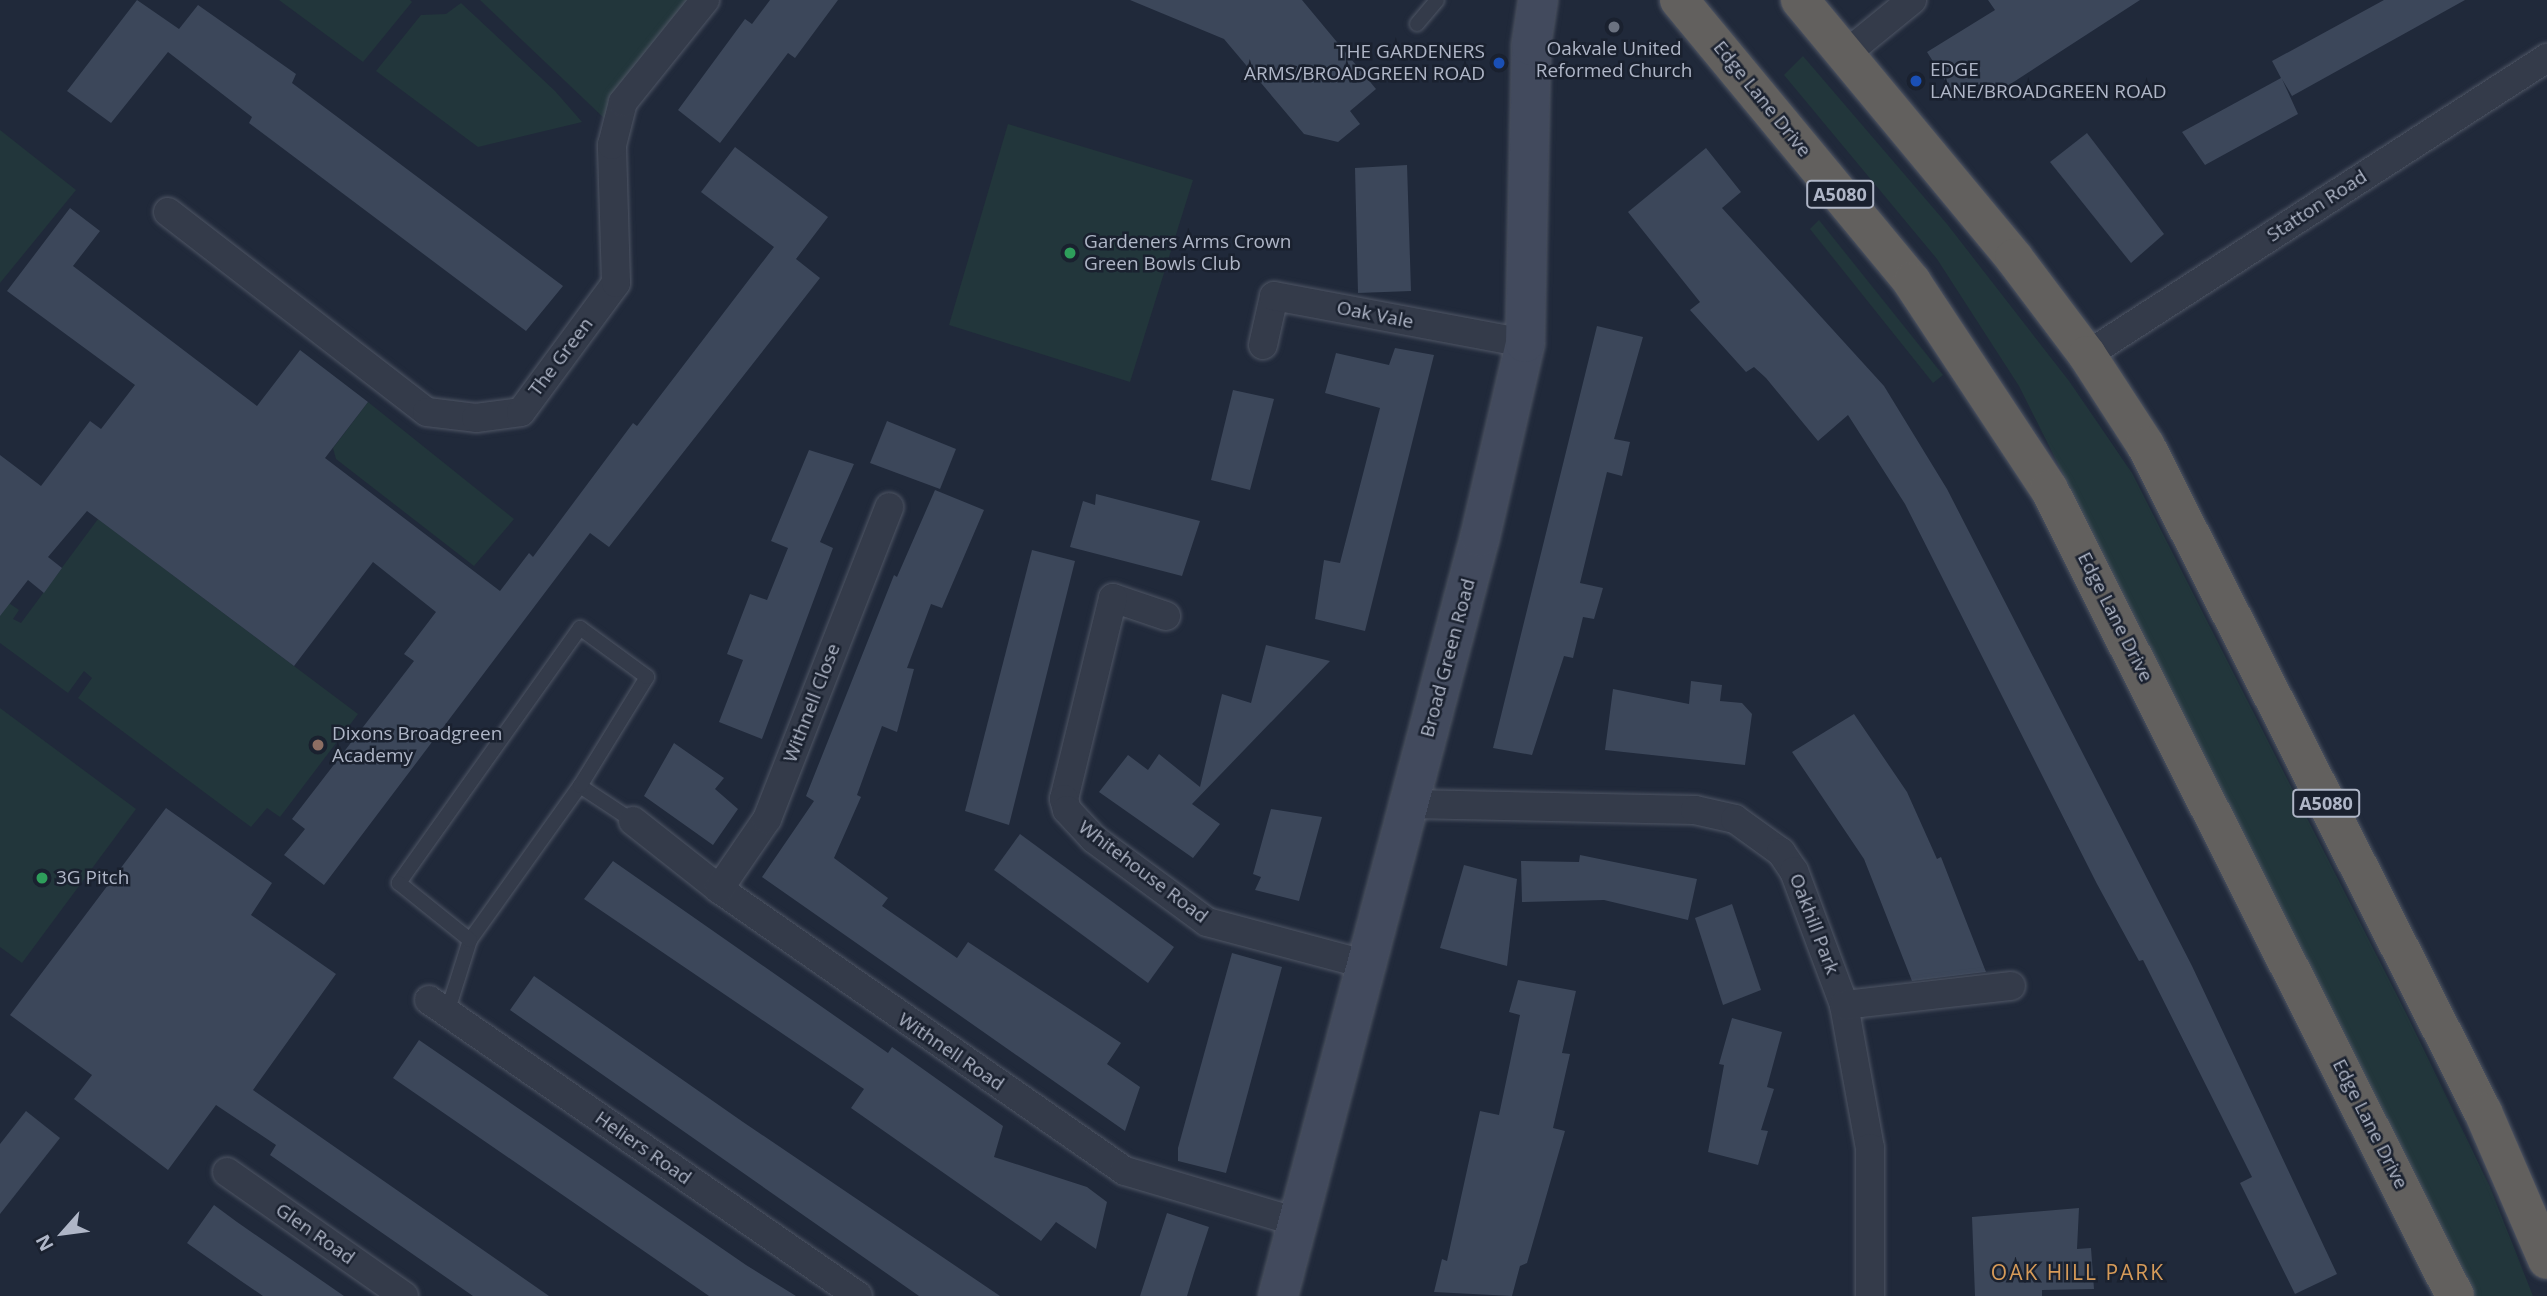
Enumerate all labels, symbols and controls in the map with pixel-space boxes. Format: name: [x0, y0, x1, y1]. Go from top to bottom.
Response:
marker: Oakvale United Reformed Church: [1606, 19, 1622, 35]
street label: Edge Lane Drive: [1708, 37, 1816, 161]
place label: Oakvale United Reformed Church: [1536, 38, 1692, 82]
place label: THE GARDENERS ARMS/BROADGREEN ROAD: [1244, 41, 1485, 85]
marker: THE GARDENERS ARMS/BROADGREEN ROAD: [1491, 55, 1507, 71]
place label: EDGE LANE/BROADGREEN ROAD: [1930, 59, 2167, 103]
marker: EDGE LANE/BROADGREEN ROAD: [1908, 73, 1924, 89]
street label: Statton Road: [2263, 165, 2371, 247]
road number: A5080: [1805, 180, 1875, 209]
place label: Gardeners Arms Crown Green Bowls Club: [1084, 231, 1291, 275]
marker: Gardeners Arms Crown Green Bowls Club: [1062, 245, 1078, 261]
street label: Oak Vale: [1335, 296, 1415, 334]
street label: The Green: [524, 313, 598, 401]
street label: Edge Lane Drive: [2073, 548, 2157, 686]
street label: Broad Green Road: [1416, 576, 1480, 740]
street label: Withnell Close: [779, 640, 845, 766]
place label: Dixons Broadgreen Academy: [332, 723, 502, 767]
marker: Dixons Broadgreen Academy: [310, 737, 326, 753]
road number: A5080: [2291, 788, 2361, 818]
street label: Whitehouse Road: [1074, 816, 1212, 928]
place label: 3G Pitch: [56, 867, 129, 889]
marker: 3G Pitch: [34, 870, 50, 886]
street label: Oakhill Park: [1784, 870, 1844, 978]
street label: Withnell Road: [894, 1008, 1008, 1096]
street label: Edge Lane Drive: [2328, 1055, 2412, 1193]
street label: Heliers Road: [591, 1107, 695, 1189]
north arrow: [28, 1198, 98, 1268]
street label: Glen Road: [271, 1199, 359, 1269]
text: N: [29, 1230, 60, 1256]
district label: OAK HILL PARK: [1992, 1259, 2164, 1285]

